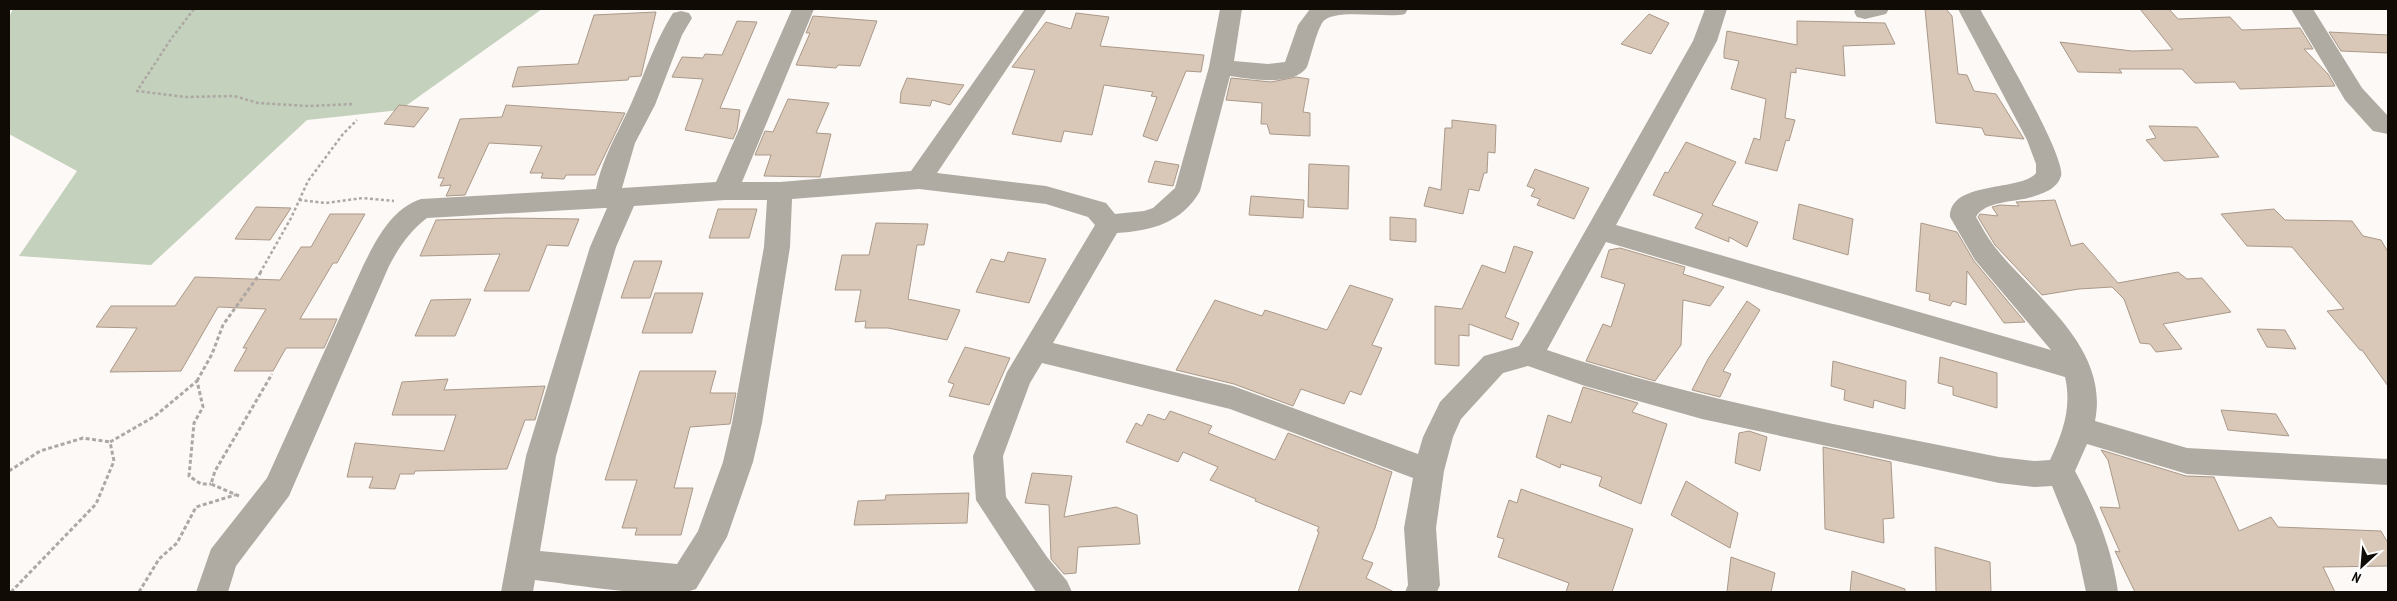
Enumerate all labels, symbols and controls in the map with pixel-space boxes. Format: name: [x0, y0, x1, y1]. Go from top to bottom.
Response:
north arrow: [2337, 541, 2387, 591]
text: N: [2349, 568, 2364, 587]

